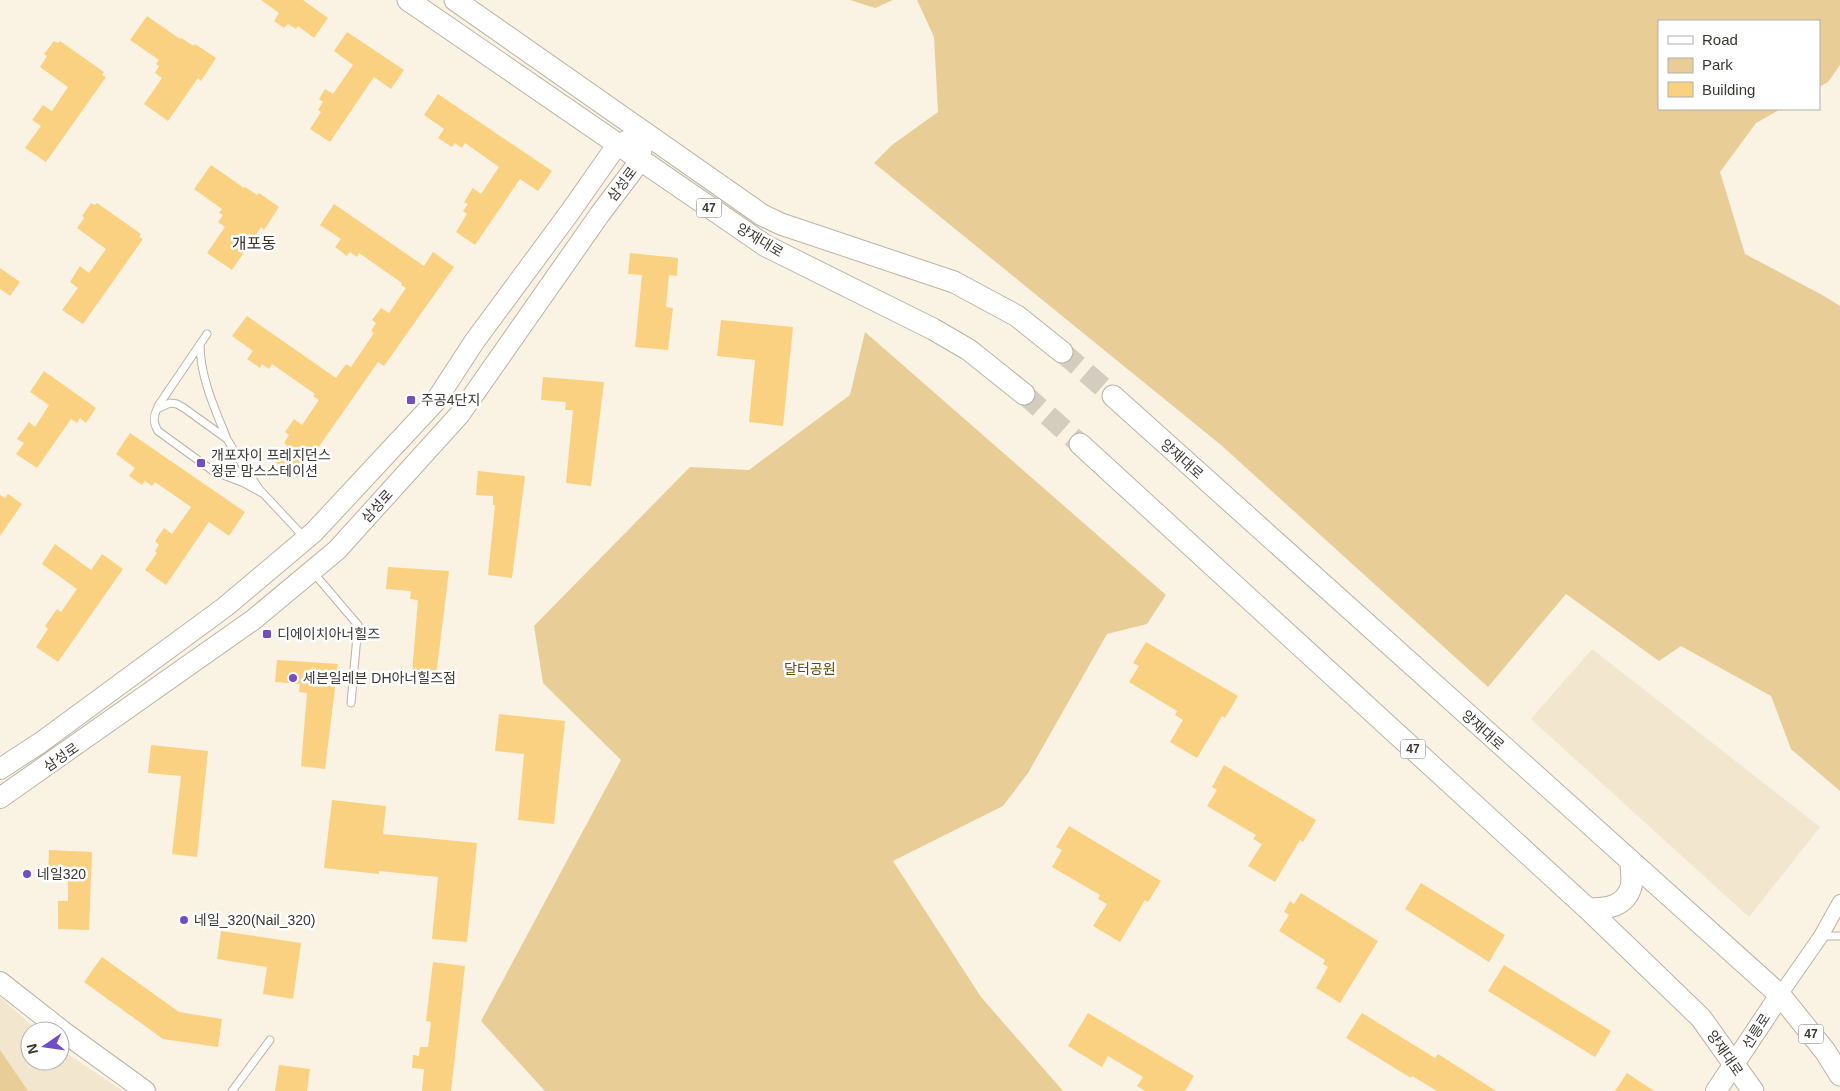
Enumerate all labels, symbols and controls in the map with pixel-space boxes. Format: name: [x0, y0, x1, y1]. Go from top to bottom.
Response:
legend: [1658, 20, 1820, 110]
text: Road: [1702, 31, 1738, 48]
text: Park: [1702, 56, 1733, 73]
text: Building: [1702, 81, 1755, 98]
street label: 삼성로: [604, 164, 640, 204]
road number: 47: [696, 198, 722, 218]
street label: 양재대로: [734, 220, 786, 260]
district label: 개포동: [232, 235, 276, 252]
place label: 주공4단지: [421, 392, 480, 408]
marker: 주공4단지: [405, 394, 417, 406]
street label: 양재대로: [1157, 436, 1207, 482]
place label: 개포자이 프레지던스 정문 맘스스테이션: [211, 447, 331, 479]
marker: 개포자이 프레지던스 정문 맘스스테이션: [195, 457, 207, 469]
street label: 삼성로: [358, 486, 396, 526]
place label: 디에이치아너힐즈: [277, 626, 380, 642]
marker: 디에이치아너힐즈: [261, 628, 273, 640]
park label: 달터공원: [784, 661, 836, 677]
place label: 세븐일레븐 DH아너힐즈점: [303, 670, 456, 686]
marker: 세븐일레븐 DH아너힐즈점: [287, 672, 299, 684]
street label: 양재대로: [1458, 707, 1508, 753]
street label: 삼성로: [41, 739, 82, 775]
road number: 47: [1400, 740, 1426, 759]
place label: 네일320: [37, 866, 86, 882]
marker: 네일320: [21, 868, 33, 880]
place label: 네일_320(Nail_320): [194, 912, 316, 928]
marker: 네일_320(Nail_320): [178, 914, 190, 926]
street label: 선릉로: [1739, 1010, 1773, 1052]
north arrow: [20, 1021, 70, 1071]
road number: 47: [1798, 1024, 1824, 1044]
street label: 양재대로: [1704, 1027, 1746, 1079]
text: N: [23, 1042, 41, 1056]

